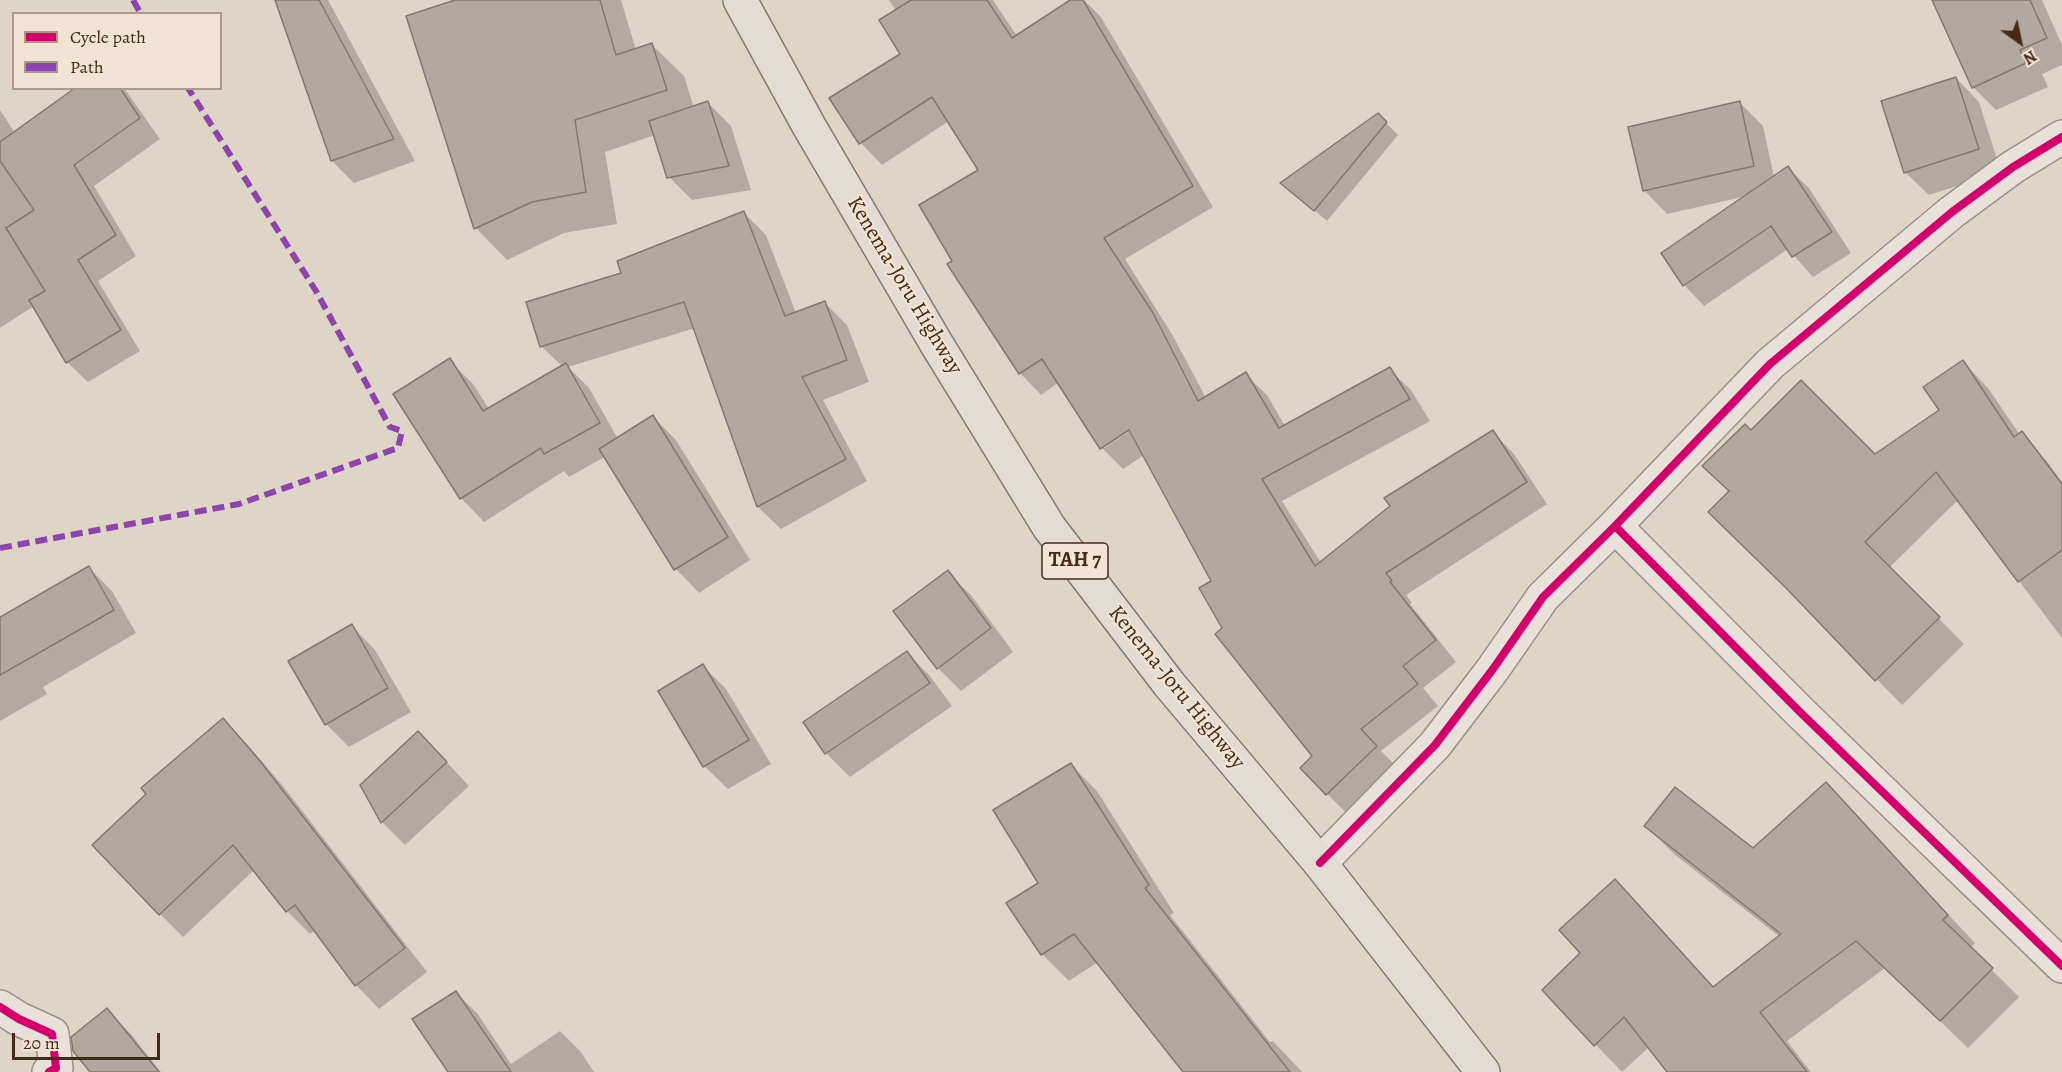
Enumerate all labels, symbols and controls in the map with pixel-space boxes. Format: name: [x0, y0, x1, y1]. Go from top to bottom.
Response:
legend: [12, 12, 222, 90]
north arrow: [1990, 12, 2050, 72]
text: Cycle path: [70, 25, 146, 49]
text: N: [2019, 45, 2041, 69]
text: Path: [70, 55, 104, 79]
street label: Kenema-Joru Highway: [840, 192, 968, 380]
road number: TAH 7: [1042, 543, 1108, 579]
street label: Kenema-Joru Highway: [1102, 601, 1250, 775]
scale bar: [15, 1021, 164, 1059]
text: 20 m: [23, 1031, 60, 1055]

